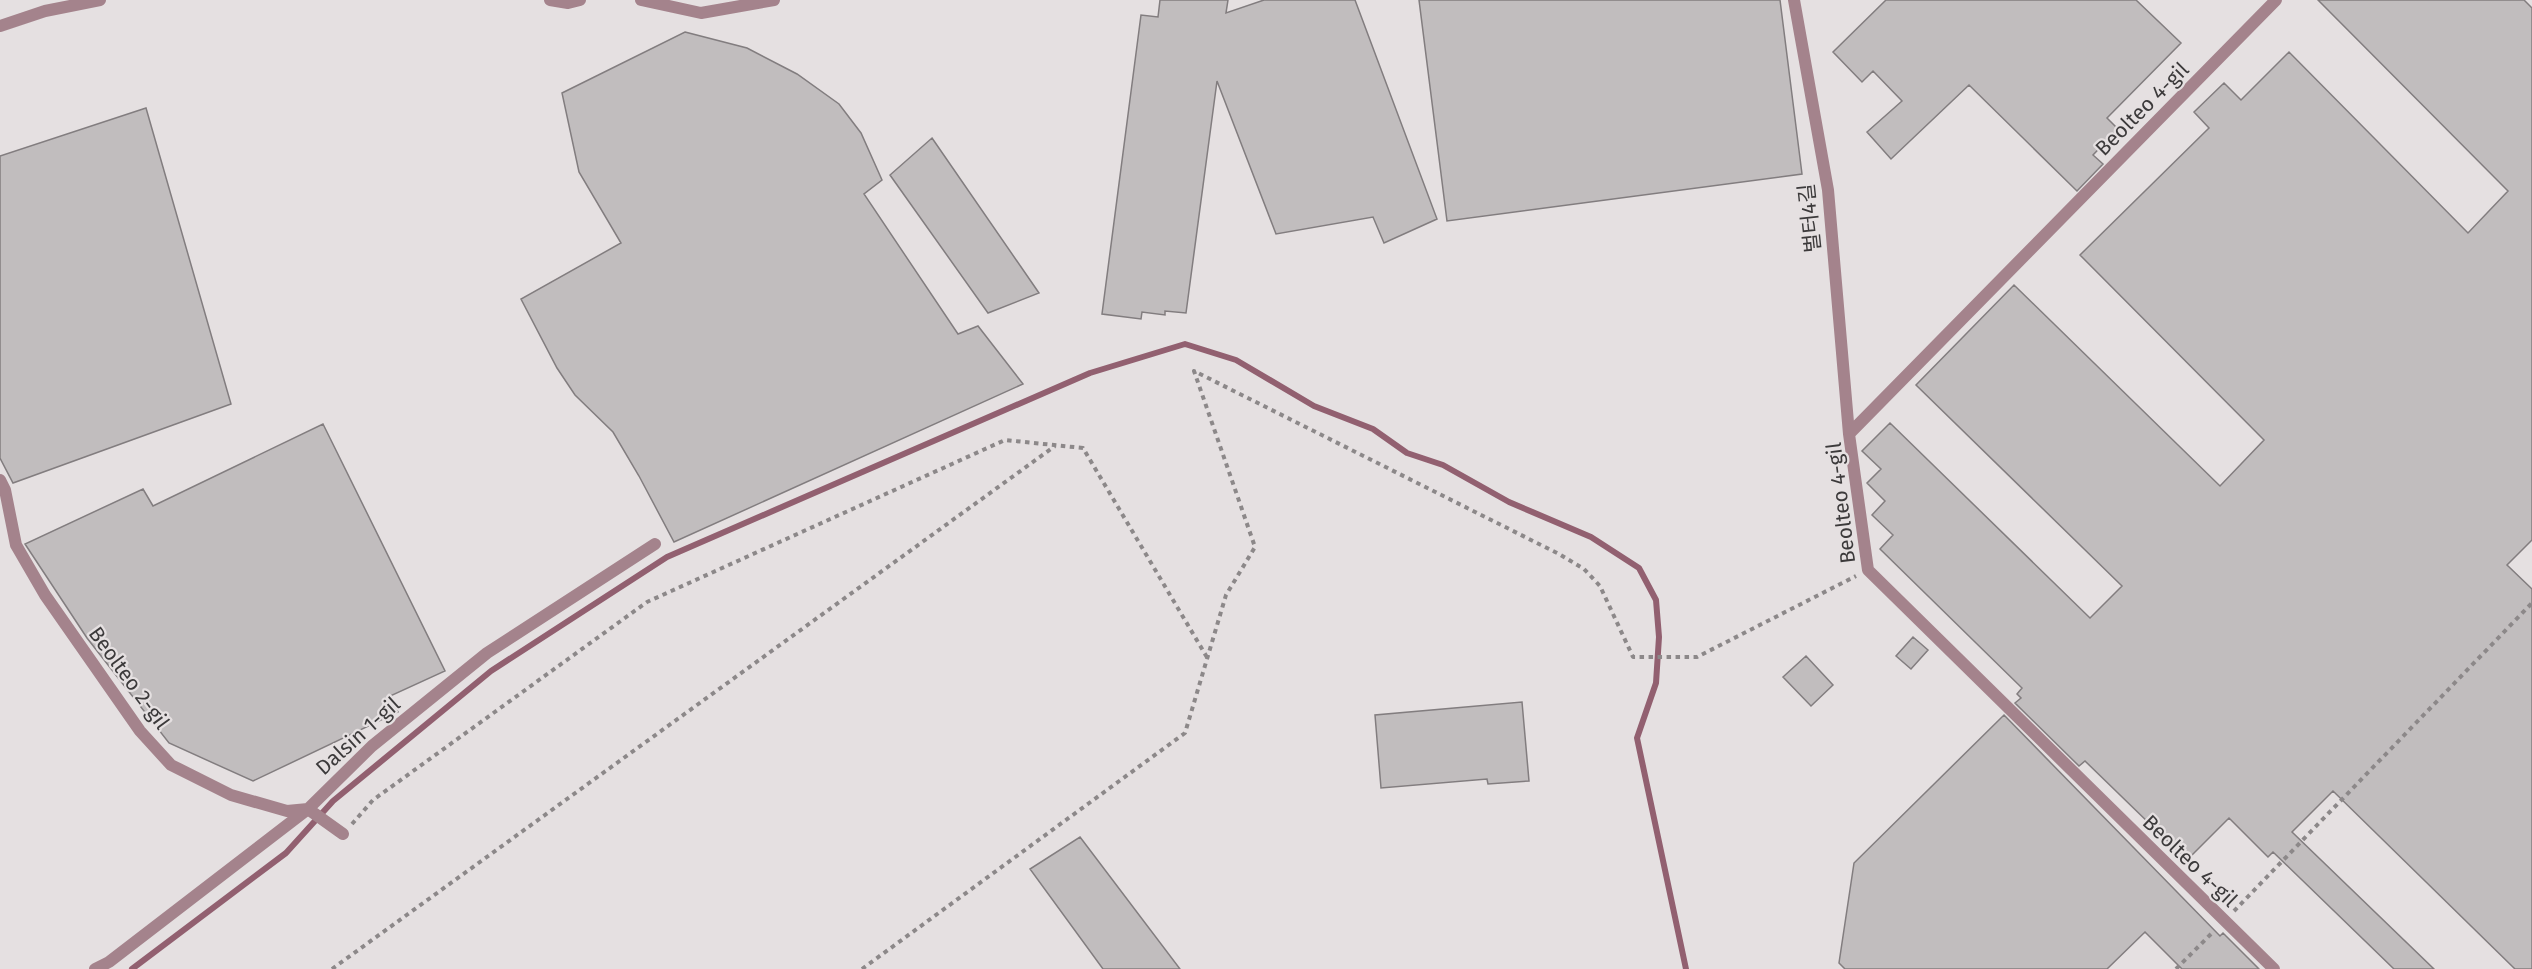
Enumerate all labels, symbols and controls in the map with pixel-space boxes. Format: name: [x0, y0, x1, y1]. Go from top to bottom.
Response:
street label: Beolteo 4-gil: [2090, 57, 2194, 161]
street label: 벌터4길: [1793, 182, 1827, 254]
street label: Beolteo 4-gil: [1821, 441, 1861, 565]
street label: Beolteo 2-gil: [83, 621, 175, 735]
street label: Dalsin 1-gil: [310, 691, 406, 781]
street label: Beolteo 4-gil: [2137, 809, 2243, 913]

